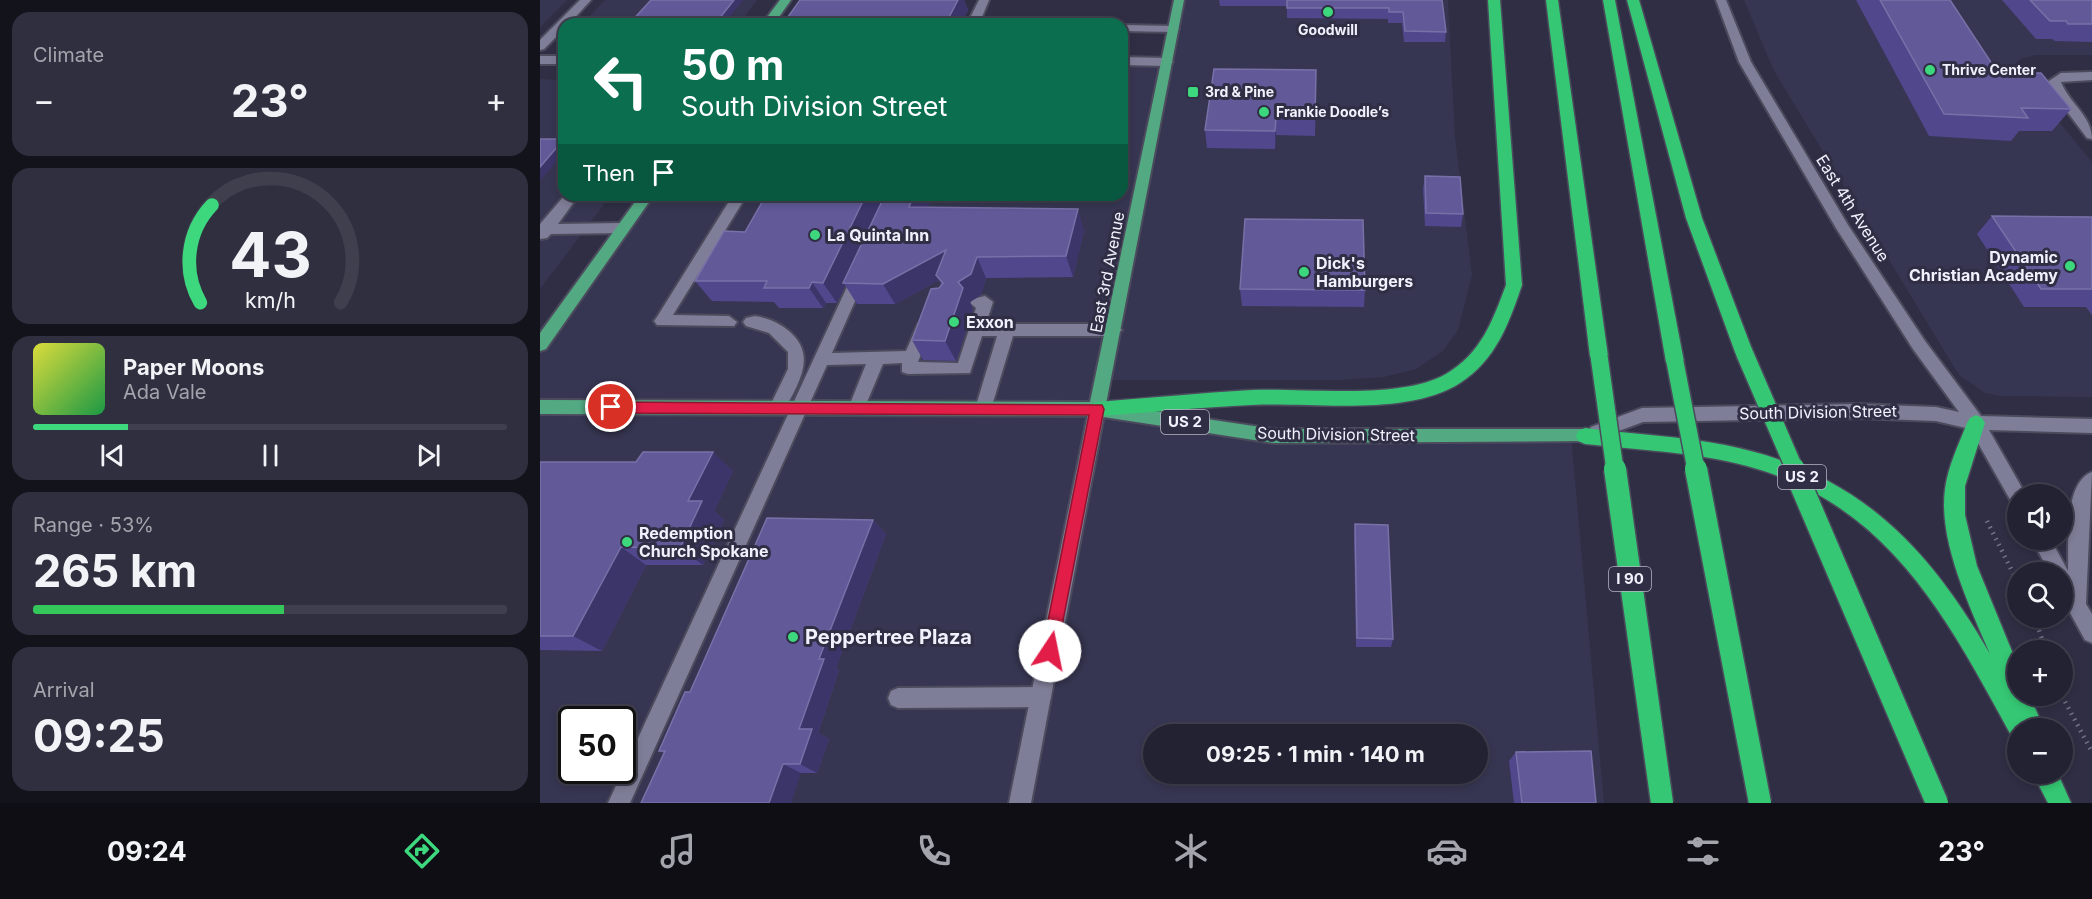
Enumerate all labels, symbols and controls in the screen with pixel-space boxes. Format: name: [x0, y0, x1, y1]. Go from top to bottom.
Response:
marker: Goodwill: [1321, 5, 1335, 19]
place label: Goodwill: [1298, 21, 1358, 38]
text: 50 m: [681, 39, 784, 90]
icon: left: [582, 42, 660, 120]
text: Climate: [33, 43, 104, 67]
place label: Thrive Center: [1942, 61, 2036, 78]
marker: Thrive Center: [1923, 63, 1937, 77]
text: 23°: [231, 73, 309, 128]
text: −: [33, 80, 55, 120]
text: +: [485, 80, 507, 120]
place label: 3rd & Pine: [1205, 83, 1274, 100]
marker: 3rd & Pine: [1186, 85, 1200, 99]
text: South Division Street: [681, 90, 947, 123]
place label: Frankie Doodle’s: [1276, 103, 1389, 120]
marker: Frankie Doodle’s: [1257, 105, 1271, 119]
street label: East 4th Avenue: [1812, 151, 1894, 265]
icon: arrive: [647, 156, 680, 189]
text: Then: [582, 160, 635, 186]
street label: East 3rd Avenue: [1085, 210, 1129, 334]
text: 43: [229, 217, 311, 292]
place label: La Quinta Inn: [827, 225, 929, 245]
marker: La Quinta Inn: [808, 228, 822, 242]
place label: Dynamic Christian Academy: [1909, 247, 2058, 285]
place label: Dick's Hamburgers: [1316, 253, 1413, 291]
marker: Dynamic Christian Academy: [2063, 259, 2077, 273]
marker: Dick's Hamburgers: [1297, 265, 1311, 279]
text: km/h: [245, 287, 295, 313]
place label: Exxon: [966, 312, 1014, 332]
marker: Exxon: [947, 315, 961, 329]
text: Paper Moons: [123, 354, 264, 380]
text: Ada Vale: [123, 380, 206, 404]
pin: [585, 381, 636, 432]
icon: arrive: [594, 390, 627, 423]
street label: South Division Street: [1739, 401, 1897, 423]
road number: US 2: [1161, 410, 1209, 434]
street label: South Division Street: [1257, 423, 1415, 445]
icon: previous: [96, 439, 129, 472]
icon: pause: [254, 439, 287, 472]
icon: next: [412, 439, 445, 472]
road number: US 2: [1778, 465, 1826, 489]
map controls: [2007, 484, 2073, 784]
button: sound: [2007, 484, 2073, 550]
text: Range · 53%: [33, 513, 154, 537]
place label: Redemption Church Spokane: [639, 523, 768, 561]
marker: Redemption Church Spokane: [620, 535, 634, 549]
text: 265 km: [33, 543, 197, 598]
button: search: [2007, 562, 2073, 628]
road number: I 90: [1609, 567, 1651, 591]
position arrow: [1018, 619, 1082, 683]
place label: Peppertree Plaza: [805, 625, 972, 649]
marker: Peppertree Plaza: [786, 630, 800, 644]
button: +: [2007, 640, 2073, 706]
text: Arrival: [33, 678, 95, 702]
speed limit sign: 50: [558, 706, 636, 784]
text: 09:25: [33, 708, 165, 763]
button: −: [2007, 718, 2073, 784]
text: 09:25 · 1 min · 140 m: [1206, 741, 1425, 767]
icon: directions: [401, 830, 443, 872]
icon: music: [657, 830, 699, 872]
icon: phone: [913, 830, 955, 872]
icon: climate: [1170, 830, 1212, 872]
icon: car: [1426, 830, 1468, 872]
icon: filters: [1682, 830, 1724, 872]
text: 09:24: [107, 835, 187, 868]
text: 23°: [1938, 835, 1985, 868]

